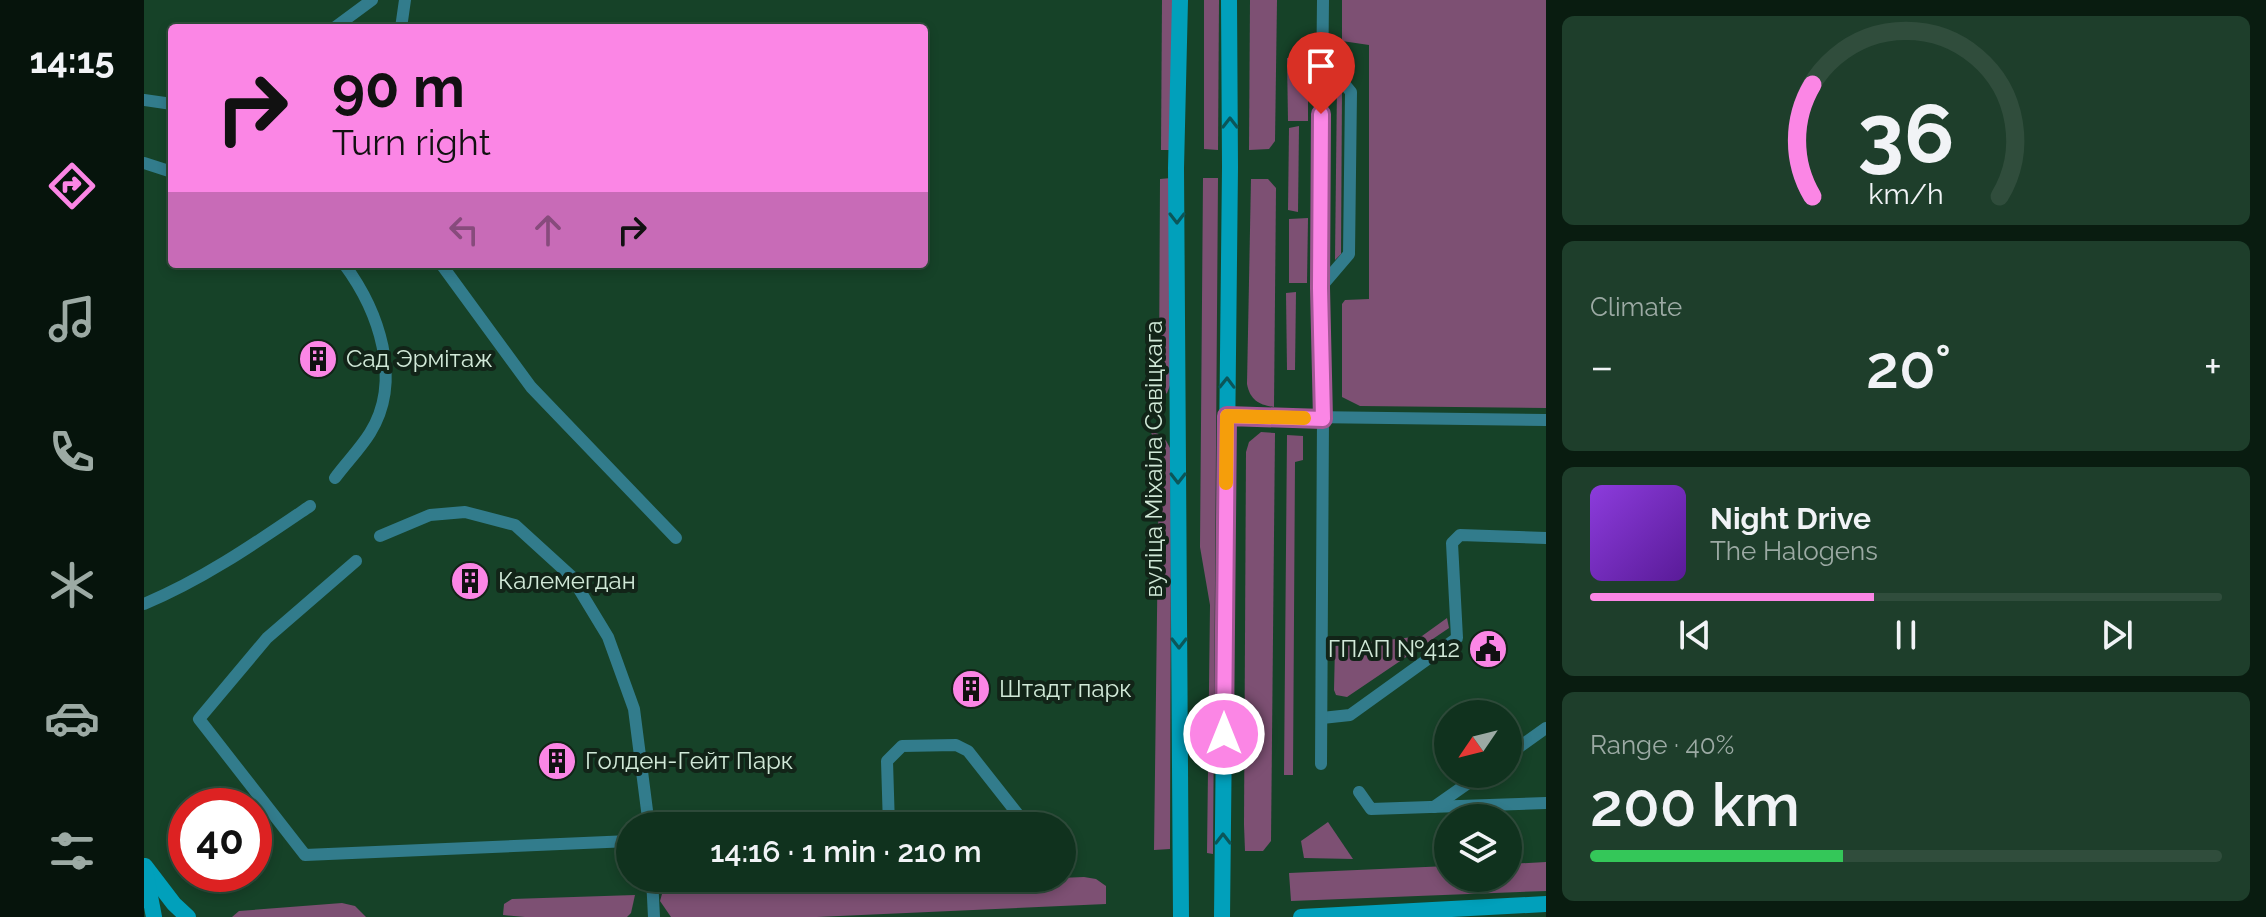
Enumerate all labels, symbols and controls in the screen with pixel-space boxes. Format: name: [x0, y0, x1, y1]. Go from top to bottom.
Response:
pin: [1287, 32, 1355, 114]
text: 14:15: [30, 39, 114, 81]
icon: arrive: [1299, 44, 1343, 88]
text: 90 m: [332, 54, 465, 120]
icon: right: [200, 56, 304, 160]
text: 36: [1858, 84, 1954, 181]
one-way arrow: [1221, 116, 1239, 129]
text: Turn right: [332, 121, 491, 163]
icon: directions: [44, 158, 100, 214]
text: km/h: [1868, 177, 1944, 211]
icon: left: [442, 208, 486, 252]
icon: ahead: [526, 208, 570, 252]
icon: right: [610, 208, 654, 252]
one-way arrow: [1168, 212, 1186, 225]
icon: music: [44, 291, 100, 347]
text: Climate: [1590, 292, 1682, 322]
street label: вуліца Міхаіла Савіцкага: [1139, 320, 1168, 598]
text: 20°: [1866, 332, 1951, 402]
building icon: Сад Эрмітаж: [297, 338, 339, 380]
text: −: [1590, 341, 1614, 392]
text: +: [2204, 341, 2222, 392]
place label: Сад Эрмітаж: [346, 344, 493, 373]
one-way arrow: [1218, 376, 1236, 389]
icon: phone: [44, 424, 100, 480]
one-way arrow: [1169, 472, 1187, 485]
text: Night Drive: [1710, 501, 1871, 536]
text: The Halogens: [1710, 536, 1878, 566]
icon: climate: [44, 557, 100, 613]
building icon: Калемегдан: [449, 560, 491, 602]
place label: Калемегдан: [498, 566, 636, 595]
icon: previous: [1673, 613, 1717, 657]
icon: pause: [1884, 613, 1928, 657]
icon: next: [2095, 613, 2139, 657]
public building icon: ГПАП №412: [1467, 628, 1509, 670]
place label: ГПАП №412: [1328, 634, 1460, 663]
one-way arrow: [1171, 637, 1188, 650]
building icon: Штадт парк: [950, 668, 992, 710]
place label: Штадт парк: [999, 674, 1132, 703]
icon: car: [44, 690, 100, 746]
position arrow: [1182, 692, 1266, 776]
north arrow: [1434, 700, 1522, 788]
map controls: [1434, 700, 1522, 892]
text: Range · 40%: [1590, 730, 1734, 760]
building icon: Голден-Гейт Парк: [536, 740, 578, 782]
place label: Голден-Гейт Парк: [585, 746, 793, 775]
text: 200 km: [1590, 770, 1800, 840]
speed limit sign: 40: [168, 788, 272, 892]
button: layers: [1434, 804, 1522, 892]
icon: filters: [44, 823, 100, 879]
one-way arrow: [1214, 832, 1232, 845]
text: 14:16 · 1 min · 210 m: [710, 834, 982, 869]

